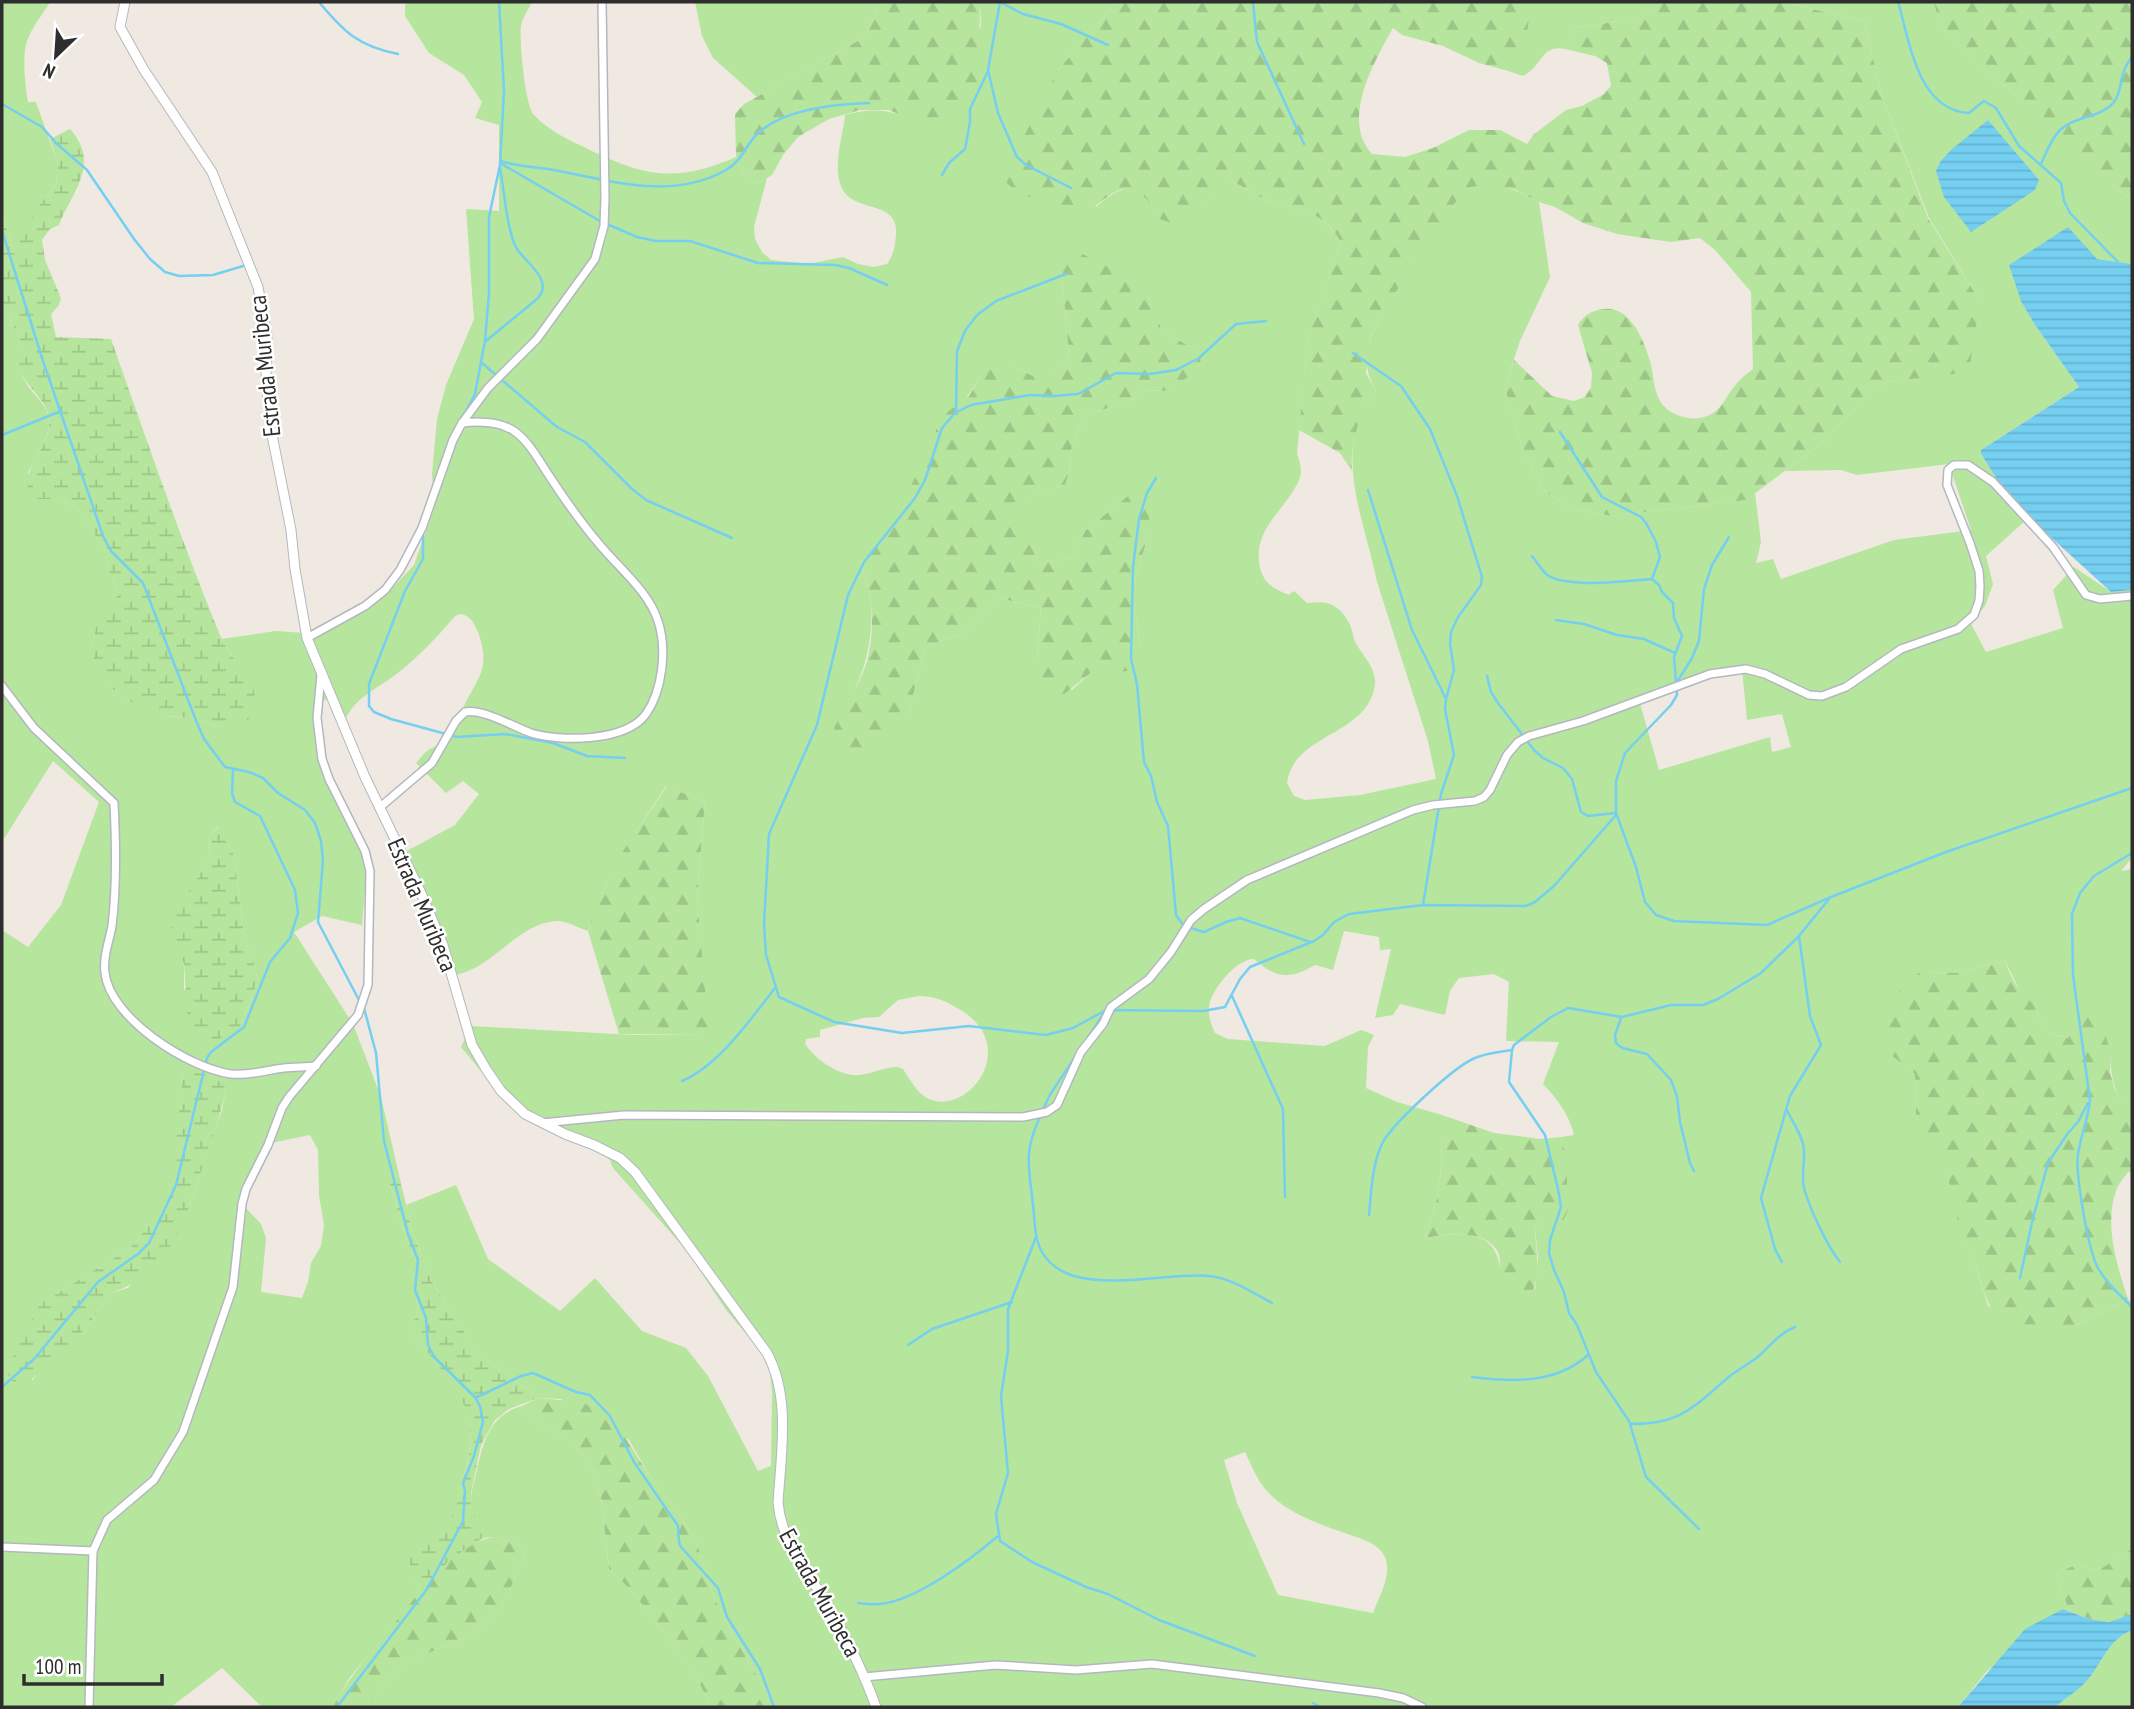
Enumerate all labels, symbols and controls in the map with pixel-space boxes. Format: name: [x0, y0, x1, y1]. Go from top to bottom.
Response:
north arrow: [21, 21, 91, 91]
text: N: [39, 58, 59, 84]
street label: Estrada Muribeca: [242, 294, 287, 438]
street label: Estrada Muribeca: [380, 833, 464, 976]
street label: Estrada Muribeca: [772, 1523, 868, 1662]
scale bar: [24, 1642, 163, 1686]
text: 100 m: [35, 1653, 81, 1680]

